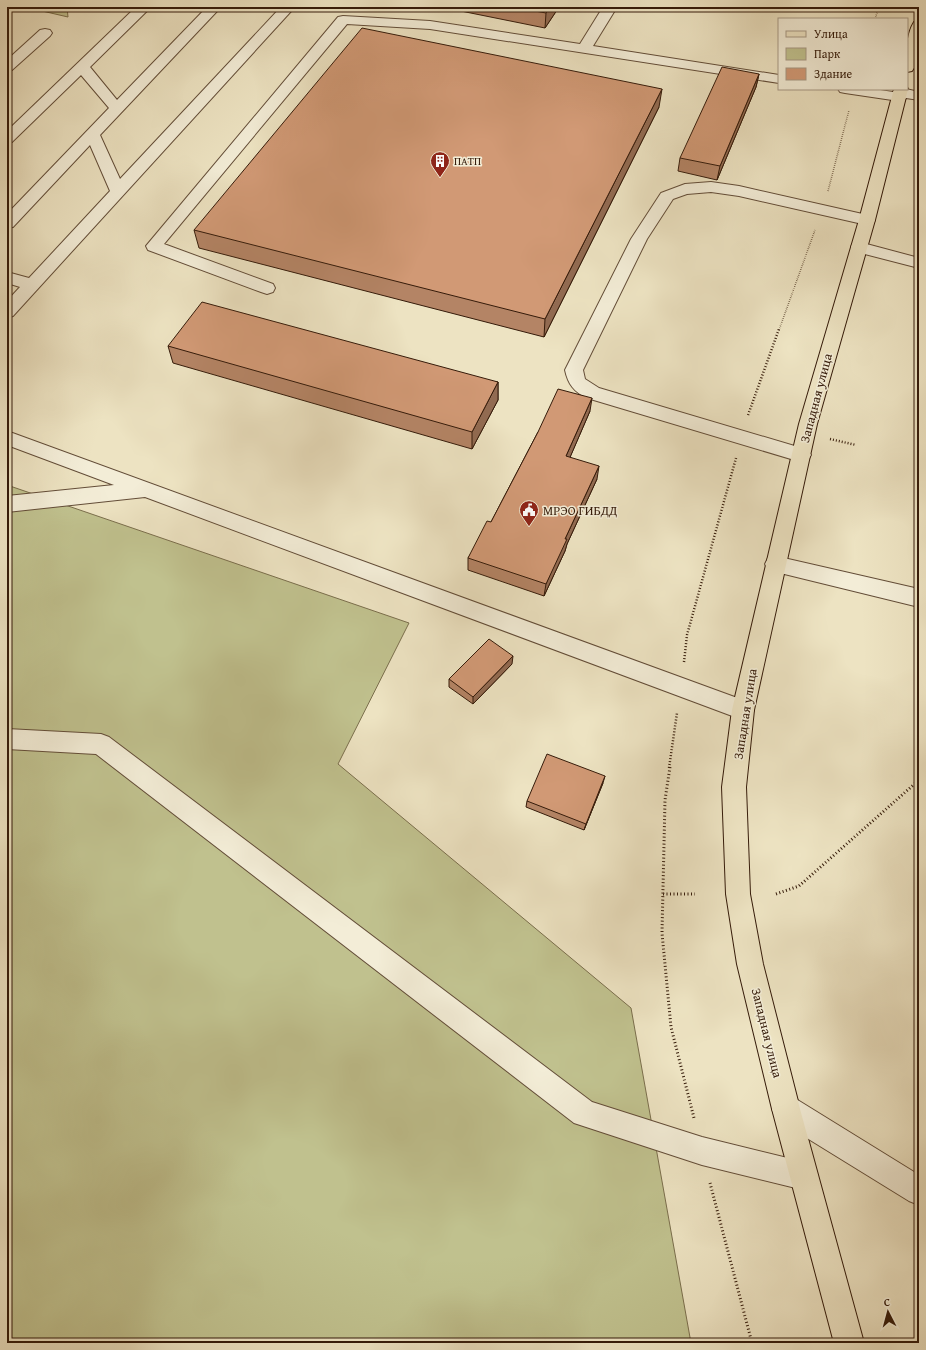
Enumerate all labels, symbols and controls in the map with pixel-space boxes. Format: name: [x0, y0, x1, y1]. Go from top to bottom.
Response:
legend: [778, 18, 908, 90]
text: Улица: [814, 25, 848, 42]
text: Парк: [814, 45, 841, 62]
text: Здание: [814, 65, 853, 82]
building icon: ПАТП: [429, 150, 451, 178]
place label: ПАТП: [454, 153, 481, 169]
street label: Западная улица: [795, 350, 837, 445]
public building icon: МРЭО ГИБДД: [518, 499, 540, 527]
place label: МРЭО ГИБДД: [543, 501, 617, 520]
street label: Западная улица: [728, 666, 762, 761]
street label: Западная улица: [747, 986, 788, 1081]
north arrow: [868, 1292, 908, 1332]
text: С: [883, 1294, 891, 1310]

